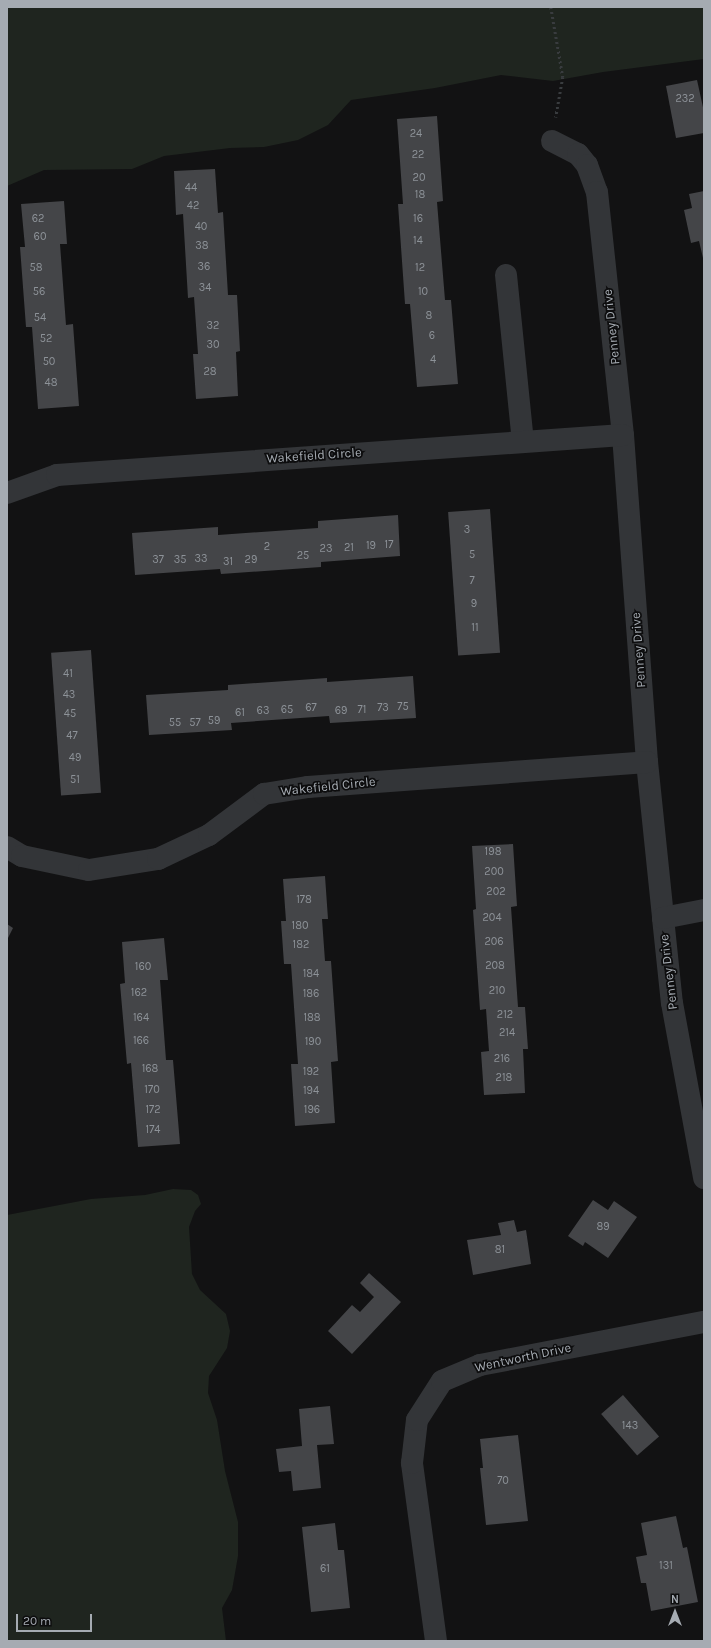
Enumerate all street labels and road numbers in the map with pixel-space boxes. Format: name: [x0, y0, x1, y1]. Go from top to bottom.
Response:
street label: Penney Drive: [600, 289, 624, 365]
street label: Wakefield Circle: [266, 445, 362, 467]
street label: Penney Drive: [629, 612, 649, 688]
street label: Wakefield Circle: [280, 774, 376, 800]
street label: Penney Drive: [657, 933, 681, 1011]
street label: Wentworth Drive: [473, 1340, 573, 1376]

